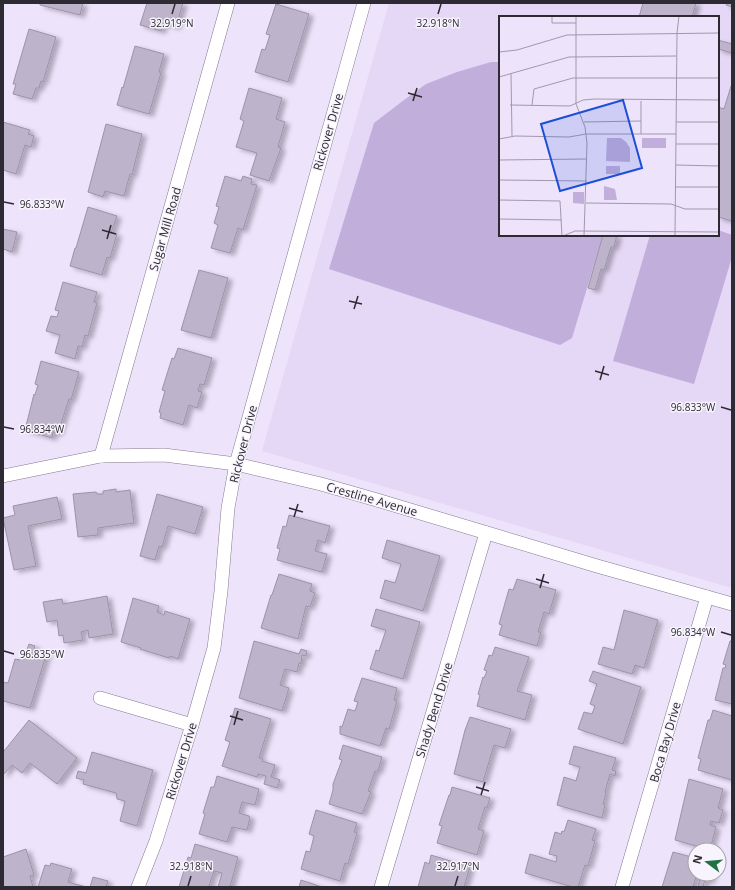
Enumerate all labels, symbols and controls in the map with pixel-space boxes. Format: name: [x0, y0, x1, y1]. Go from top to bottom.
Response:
text: 32.919°N: [150, 16, 194, 30]
text: 32.918°N: [416, 16, 460, 30]
inset map: [499, 16, 719, 236]
street label: Rickover Drive: [309, 91, 347, 173]
street label: Sugar Mill Road: [145, 185, 185, 273]
text: 96.833°W: [20, 197, 65, 211]
text: 96.833°W: [671, 400, 716, 414]
street label: Rickover Drive: [225, 403, 261, 485]
text: 96.834°W: [20, 422, 65, 436]
street label: Crestline Avenue: [324, 478, 420, 520]
text: 96.834°W: [671, 625, 716, 639]
text: 96.835°W: [20, 647, 65, 661]
street label: Shady Bend Drive: [411, 660, 457, 760]
street label: Boca Bay Drive: [645, 699, 685, 784]
street label: Rickover Drive: [161, 720, 201, 802]
north arrow: [687, 842, 727, 882]
text: N: [688, 853, 705, 865]
text: 32.918°N: [169, 859, 213, 873]
text: 32.917°N: [436, 859, 480, 873]

